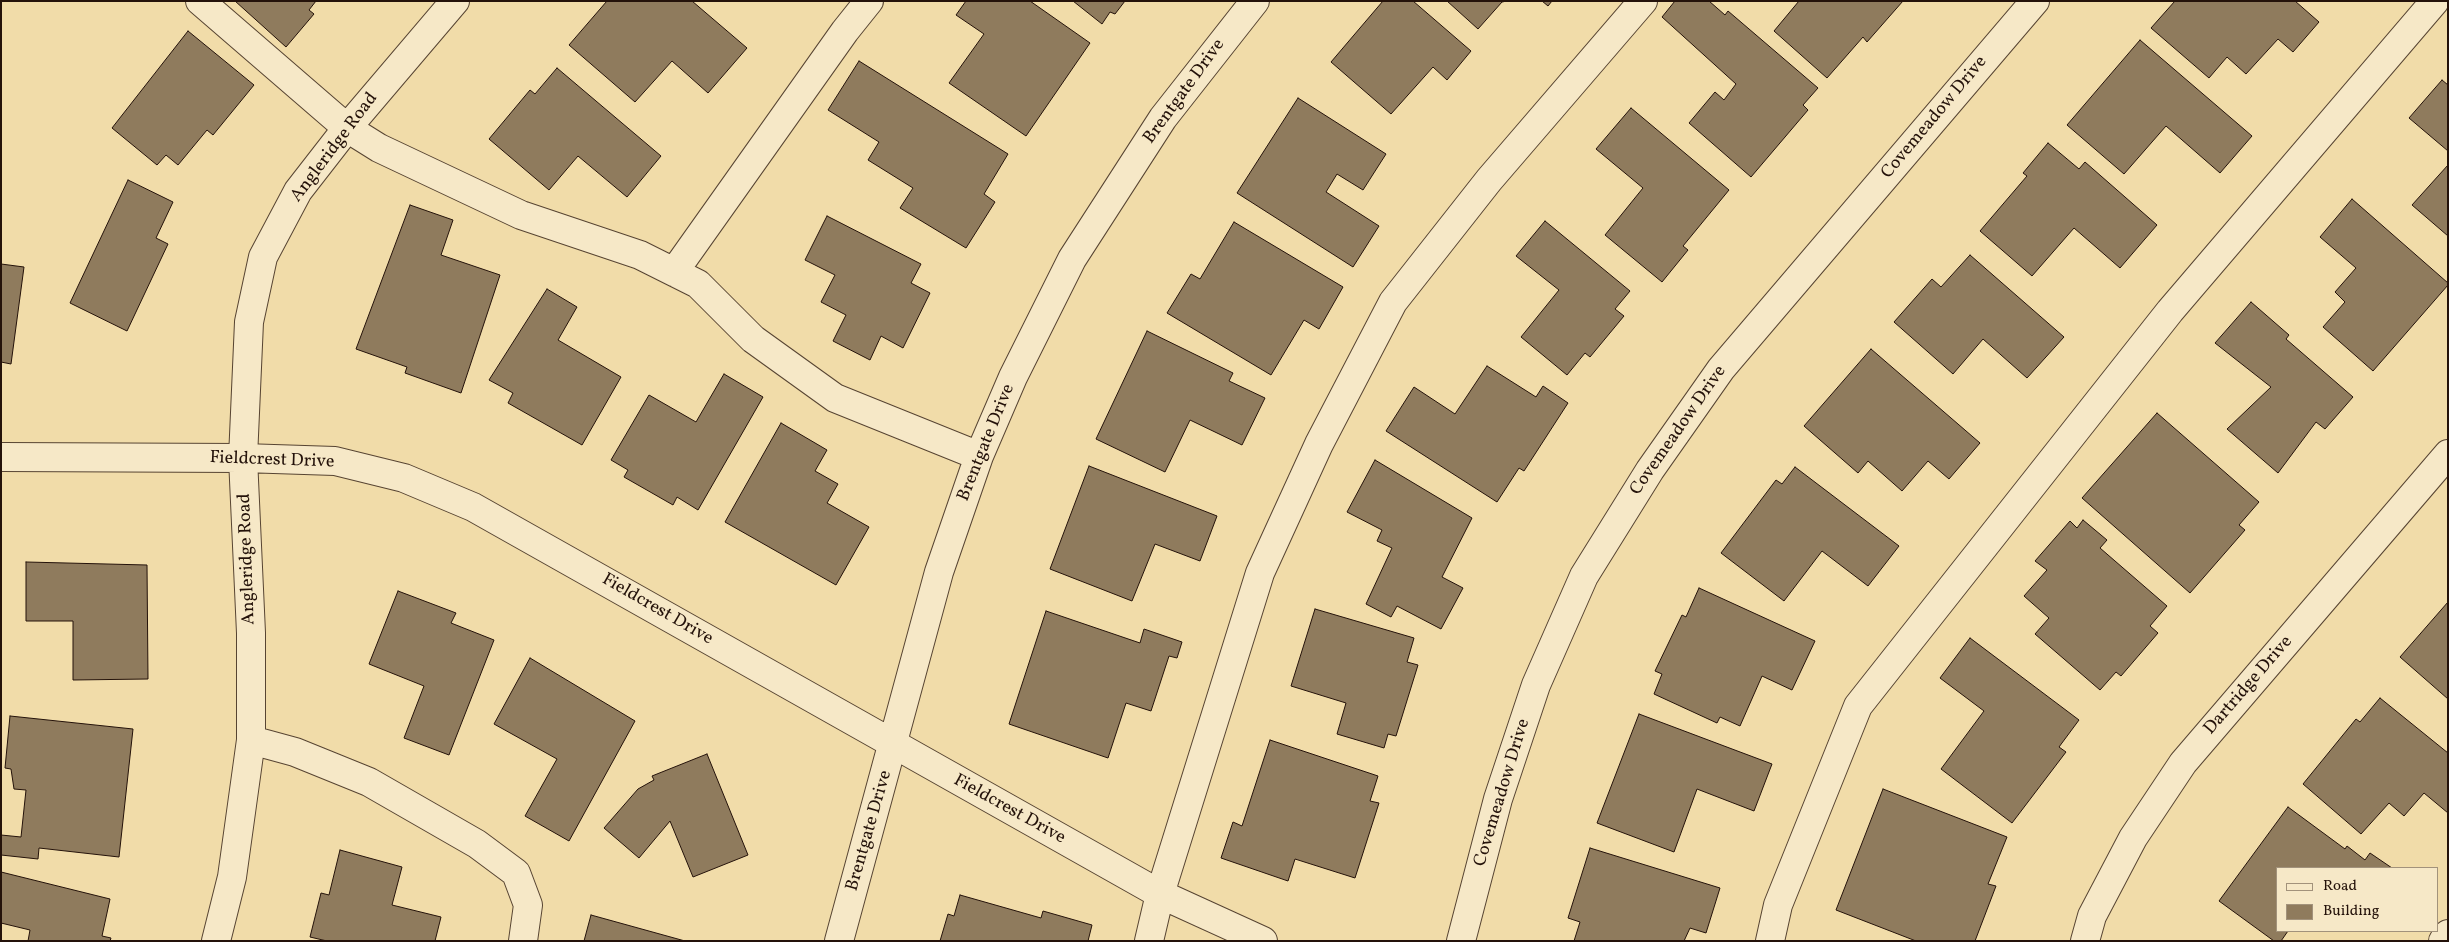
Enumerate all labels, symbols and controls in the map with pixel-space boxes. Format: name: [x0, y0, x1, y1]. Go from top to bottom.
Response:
street label: Brentgate Drive: [1140, 35, 1230, 149]
street label: Covemeadow Drive: [1877, 52, 1993, 184]
street label: Angleridge Road: [287, 89, 383, 207]
street label: Covemeadow Drive: [1626, 362, 1732, 500]
street label: Brentgate Drive: [954, 381, 1020, 505]
street label: Fieldcrest Drive: [209, 448, 335, 474]
street label: Angleridge Road: [235, 493, 261, 625]
street label: Fieldcrest Drive: [598, 569, 716, 651]
street label: Dartridge Drive: [2200, 632, 2298, 740]
street label: Covemeadow Drive: [1470, 716, 1536, 870]
street label: Brentgate Drive: [842, 768, 898, 894]
street label: Fieldcrest Drive: [949, 770, 1069, 850]
legend: [2276, 867, 2439, 932]
text: Road: [2323, 876, 2357, 897]
text: Building: [2323, 901, 2379, 922]

